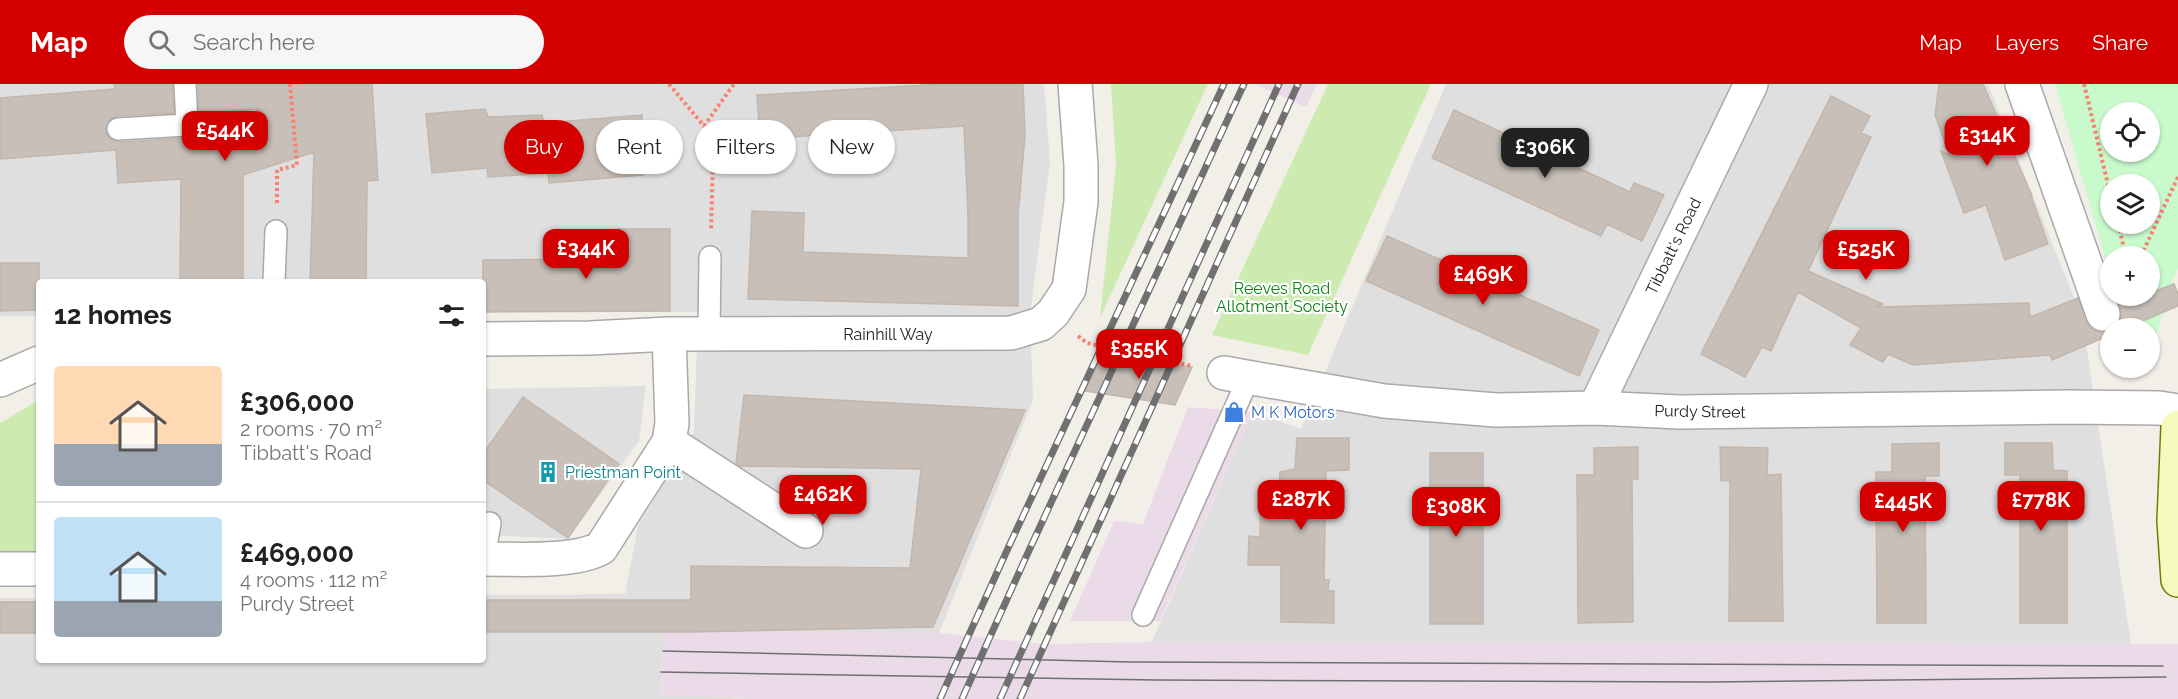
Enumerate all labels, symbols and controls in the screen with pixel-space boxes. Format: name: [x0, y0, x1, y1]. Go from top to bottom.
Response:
search box: [124, 15, 544, 69]
text: Map: [30, 26, 88, 59]
icon: search: [145, 26, 178, 59]
text: Search here: [193, 29, 315, 55]
text: Map: [1919, 30, 1962, 55]
text: Layers: [1995, 30, 2059, 55]
text: Share: [2092, 30, 2148, 55]
map controls: [2100, 102, 2160, 378]
button: locate: [2100, 102, 2160, 162]
pin: £544K: [183, 111, 267, 162]
pin: £314K: [1945, 116, 2029, 167]
text: £544K: [196, 118, 254, 142]
chip: Buy: [504, 120, 584, 174]
chip: Rent: [596, 120, 683, 174]
chip: Filters: [695, 120, 796, 174]
chip: New: [808, 120, 895, 174]
text: £314K: [1959, 123, 2015, 147]
pin: £306K: [1503, 128, 1587, 179]
text: £306K: [1515, 135, 1575, 159]
button: layers: [2100, 174, 2160, 234]
street label: Tibbatt's Road: [1642, 195, 1705, 298]
pin: £344K: [544, 229, 628, 280]
pin: £525K: [1824, 230, 1908, 281]
text: £344K: [557, 236, 615, 260]
text: £525K: [1837, 237, 1895, 261]
button: +: [2100, 246, 2160, 306]
pin: £469K: [1441, 255, 1525, 306]
text: £469K: [1453, 262, 1513, 286]
park label: Reeves Road Allotment Society: [1216, 279, 1348, 316]
icon: filters: [435, 299, 468, 332]
text: 12 homes: [54, 300, 172, 330]
button: −: [2100, 318, 2160, 378]
street label: Rainhill Way: [843, 325, 933, 344]
pin: £355K: [1097, 329, 1181, 380]
text: £355K: [1110, 336, 1168, 360]
text: £306,000: [240, 387, 354, 417]
icon: home: [102, 390, 174, 462]
shop icon: M K Motors: [1222, 400, 1246, 424]
street label: Purdy Street: [1654, 401, 1747, 422]
place label: M K Motors: [1251, 403, 1335, 422]
text: 2 rooms · 70 m²: [240, 417, 382, 441]
text: Tibbatt's Road: [240, 441, 372, 465]
building icon: Priestman Point: [536, 460, 560, 484]
place label: Priestman Point: [565, 463, 681, 482]
pin: £462K: [781, 475, 865, 526]
pin: £287K: [1259, 480, 1343, 531]
pin: £778K: [1999, 481, 2083, 532]
text: £462K: [793, 482, 853, 506]
pin: £445K: [1861, 482, 1945, 533]
text: £287K: [1272, 487, 1330, 511]
pin: £308K: [1414, 487, 1498, 538]
text: £778K: [2012, 488, 2070, 512]
text: £445K: [1874, 489, 1932, 513]
text: £308K: [1426, 494, 1486, 518]
text: £469,000: [240, 538, 354, 568]
icon: home: [102, 541, 174, 613]
text: 4 rooms · 112 m²: [240, 568, 387, 592]
text: Purdy Street: [240, 592, 354, 616]

